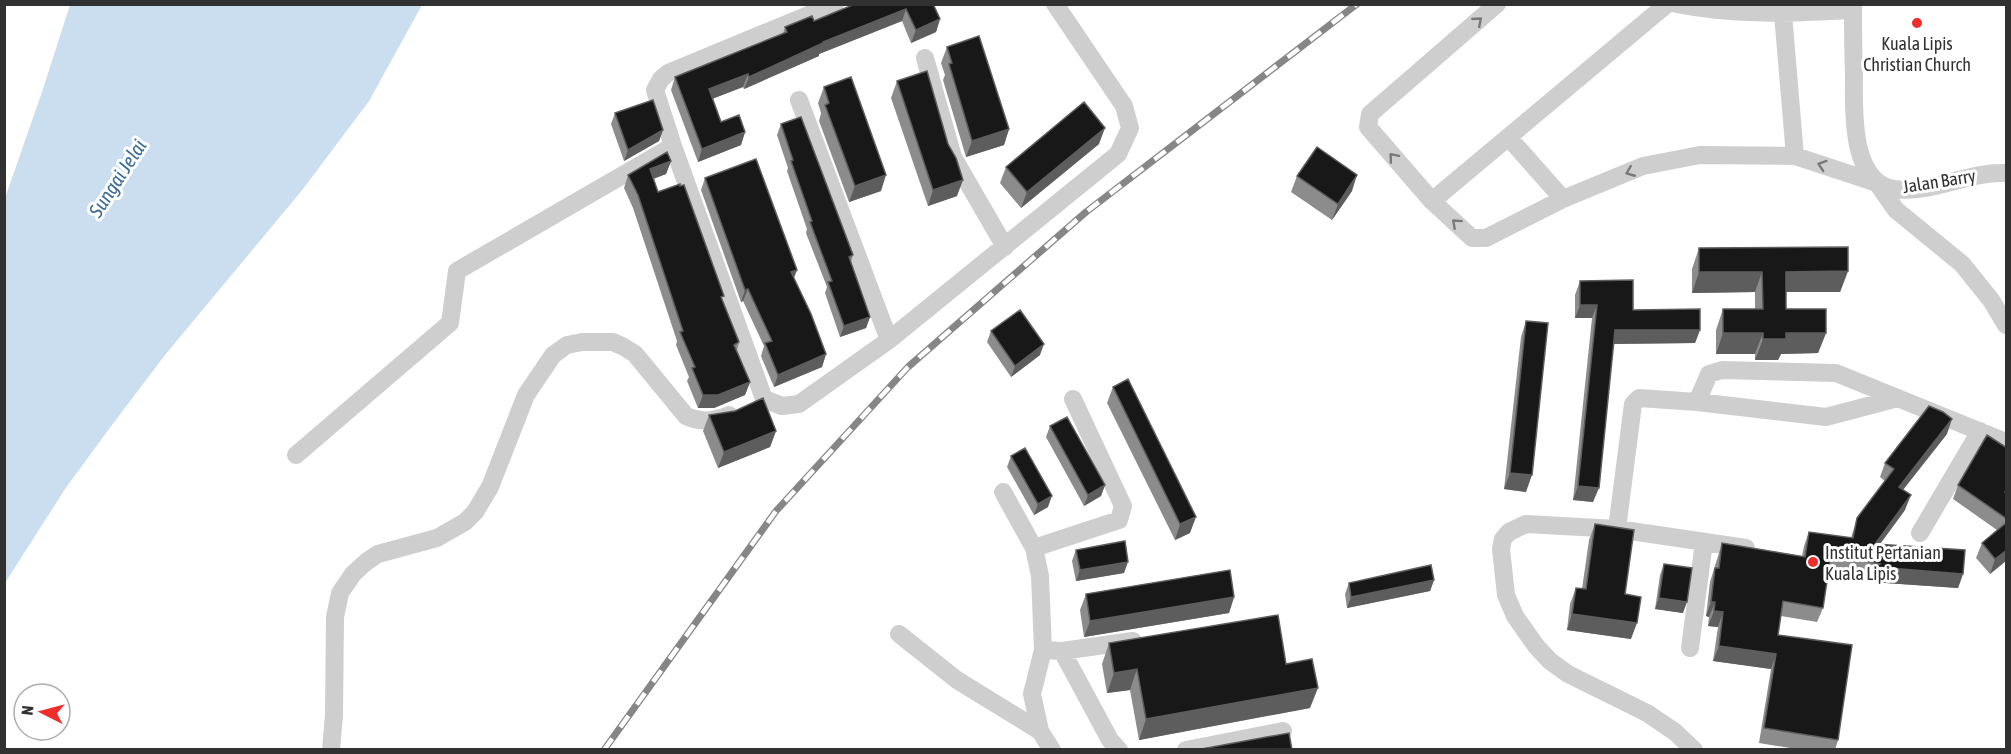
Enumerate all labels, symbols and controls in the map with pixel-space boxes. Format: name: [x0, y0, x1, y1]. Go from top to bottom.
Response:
marker: Kuala Lipis Christian Church: [1910, 16, 1924, 30]
one-way arrow: [1471, 17, 1482, 28]
place label: Kuala Lipis Christian Church: [1863, 33, 1971, 75]
water label: Sungai Jelai: [83, 135, 151, 222]
one-way arrow: [1389, 153, 1400, 164]
one-way arrow: [1817, 160, 1828, 172]
one-way arrow: [1625, 165, 1636, 177]
street label: Jalan Barry: [1901, 165, 1977, 197]
one-way arrow: [1452, 219, 1462, 230]
place label: Institut Pertanian Kuala Lipis: [1825, 542, 1941, 584]
marker: Institut Pertanian Kuala Lipis: [1806, 555, 1820, 569]
north arrow: [12, 682, 72, 742]
text: N: [18, 705, 37, 716]

